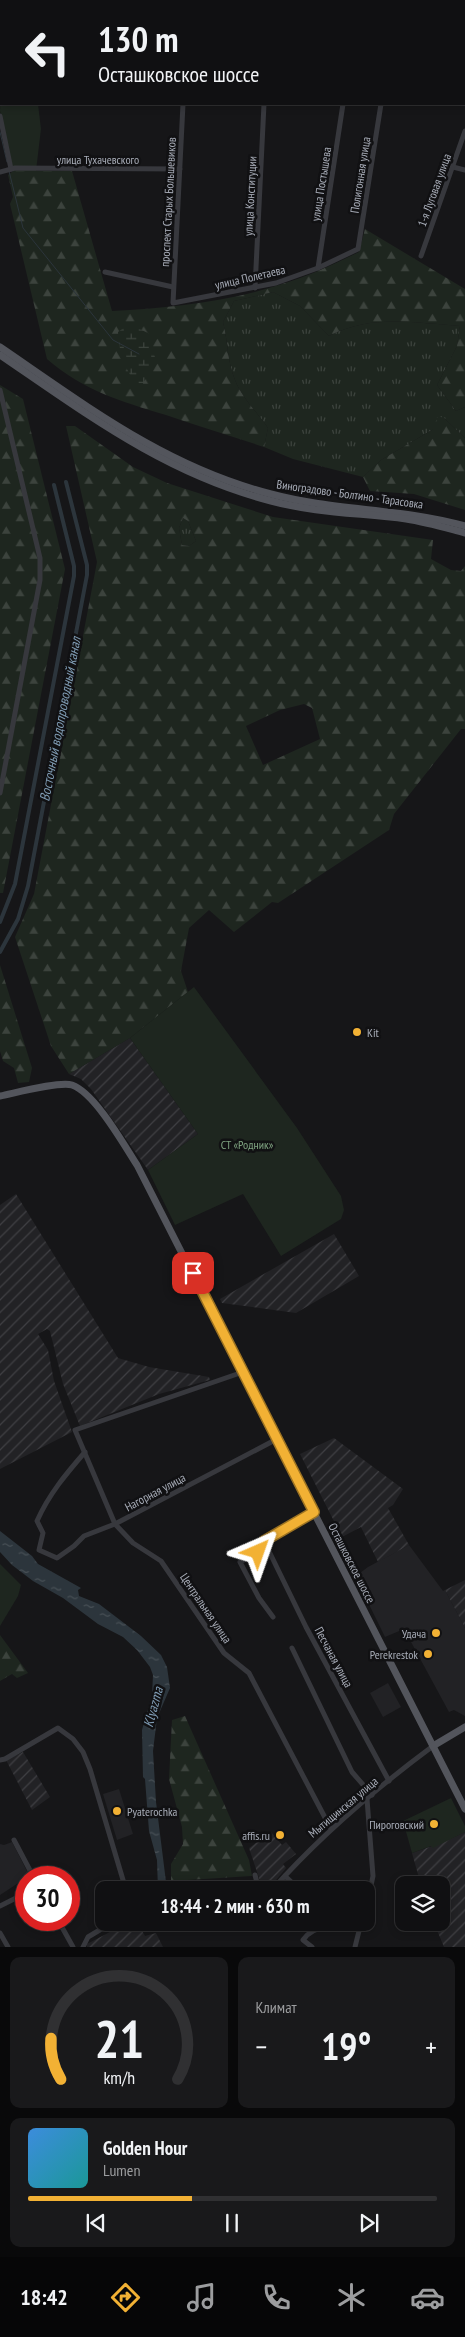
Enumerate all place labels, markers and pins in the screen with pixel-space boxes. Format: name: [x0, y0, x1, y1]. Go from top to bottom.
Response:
place label: Kit: [367, 1025, 380, 1040]
marker: Kit: [351, 1026, 363, 1038]
pin: [172, 1252, 214, 1294]
place label: Удача: [402, 1626, 426, 1641]
marker: Удача: [430, 1627, 442, 1639]
place label: Perekrestok: [370, 1647, 418, 1662]
marker: Perekrestok: [422, 1648, 434, 1660]
place label: Pyaterochka: [127, 1804, 178, 1819]
marker: Pyaterochka: [111, 1805, 123, 1817]
place label: Пироговский: [369, 1817, 424, 1832]
marker: Пироговский: [428, 1818, 440, 1830]
place label: affis.ru: [242, 1828, 270, 1843]
marker: affis.ru: [274, 1829, 286, 1841]

